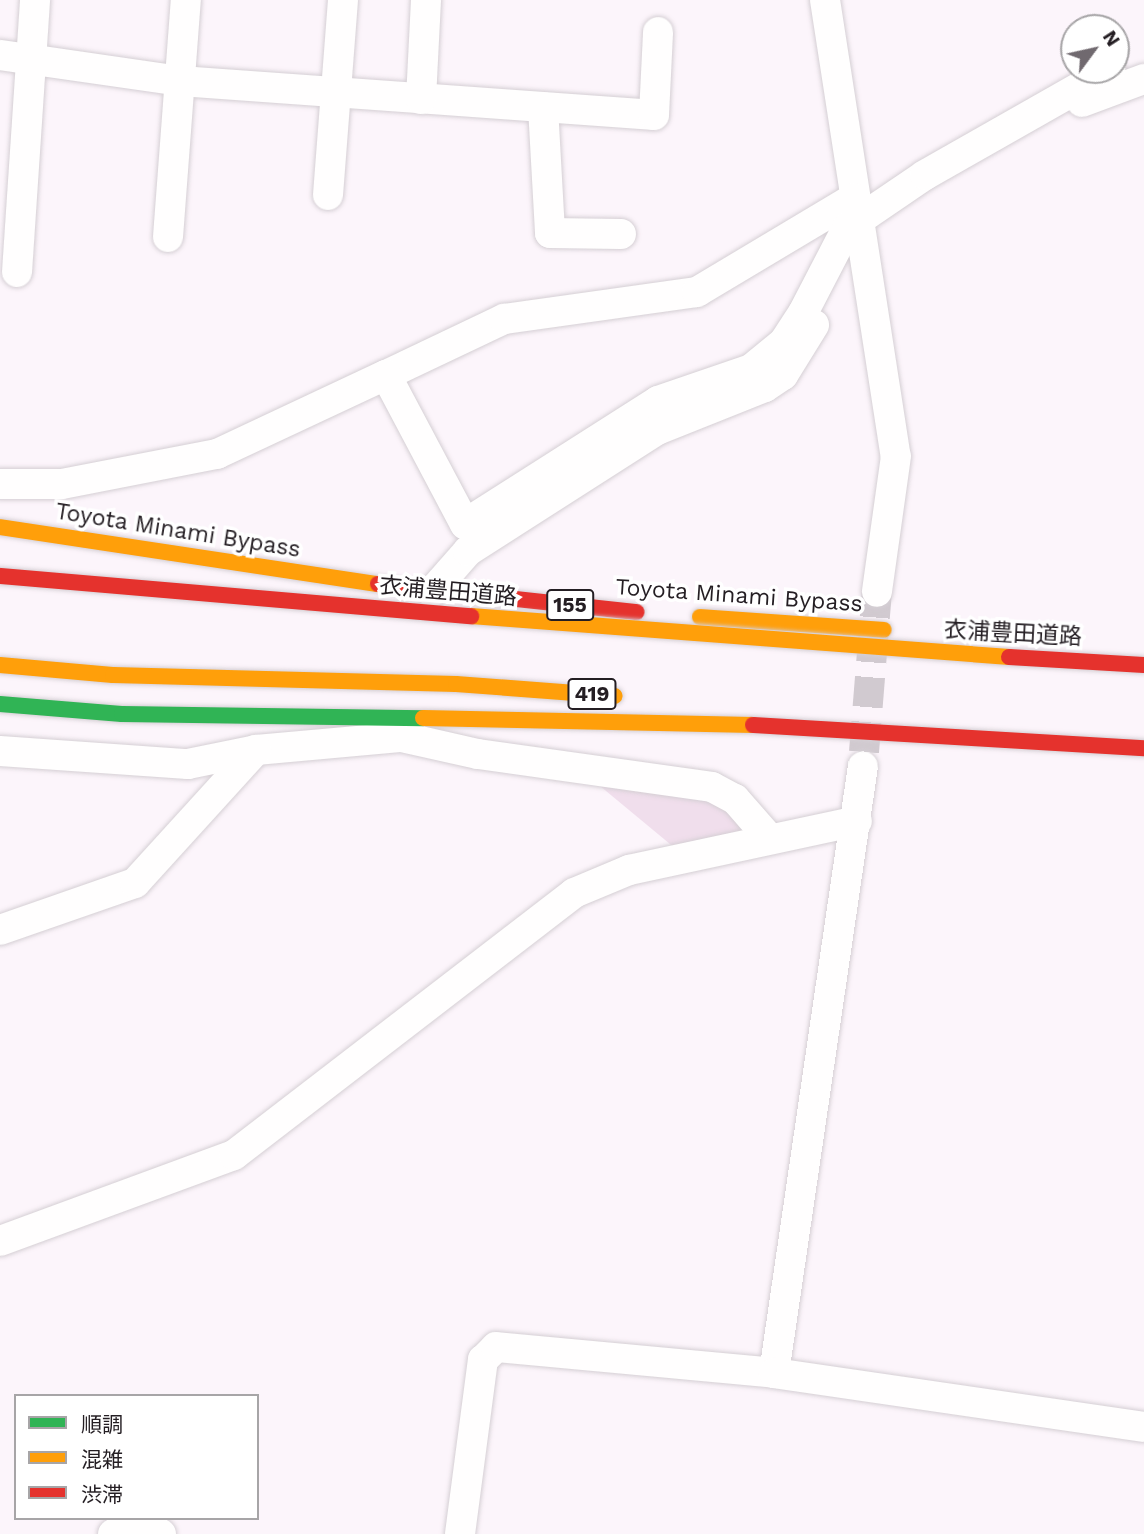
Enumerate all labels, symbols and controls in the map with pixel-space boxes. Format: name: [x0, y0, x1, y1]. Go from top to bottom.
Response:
north arrow: [1060, 14, 1130, 84]
text: N: [1098, 26, 1125, 51]
street label: Toyota Minami Bypass: [53, 498, 303, 564]
street label: 衣浦豊田道路: [378, 572, 518, 612]
street label: Toyota Minami Bypass: [614, 574, 864, 618]
road number: 155: [546, 588, 594, 622]
street label: 衣浦豊田道路: [943, 617, 1083, 651]
road number: 419: [566, 676, 618, 712]
legend: [14, 1394, 259, 1520]
text: 順調: [81, 1412, 123, 1437]
text: 混雑: [81, 1447, 123, 1472]
text: 渋滞: [81, 1482, 123, 1507]

